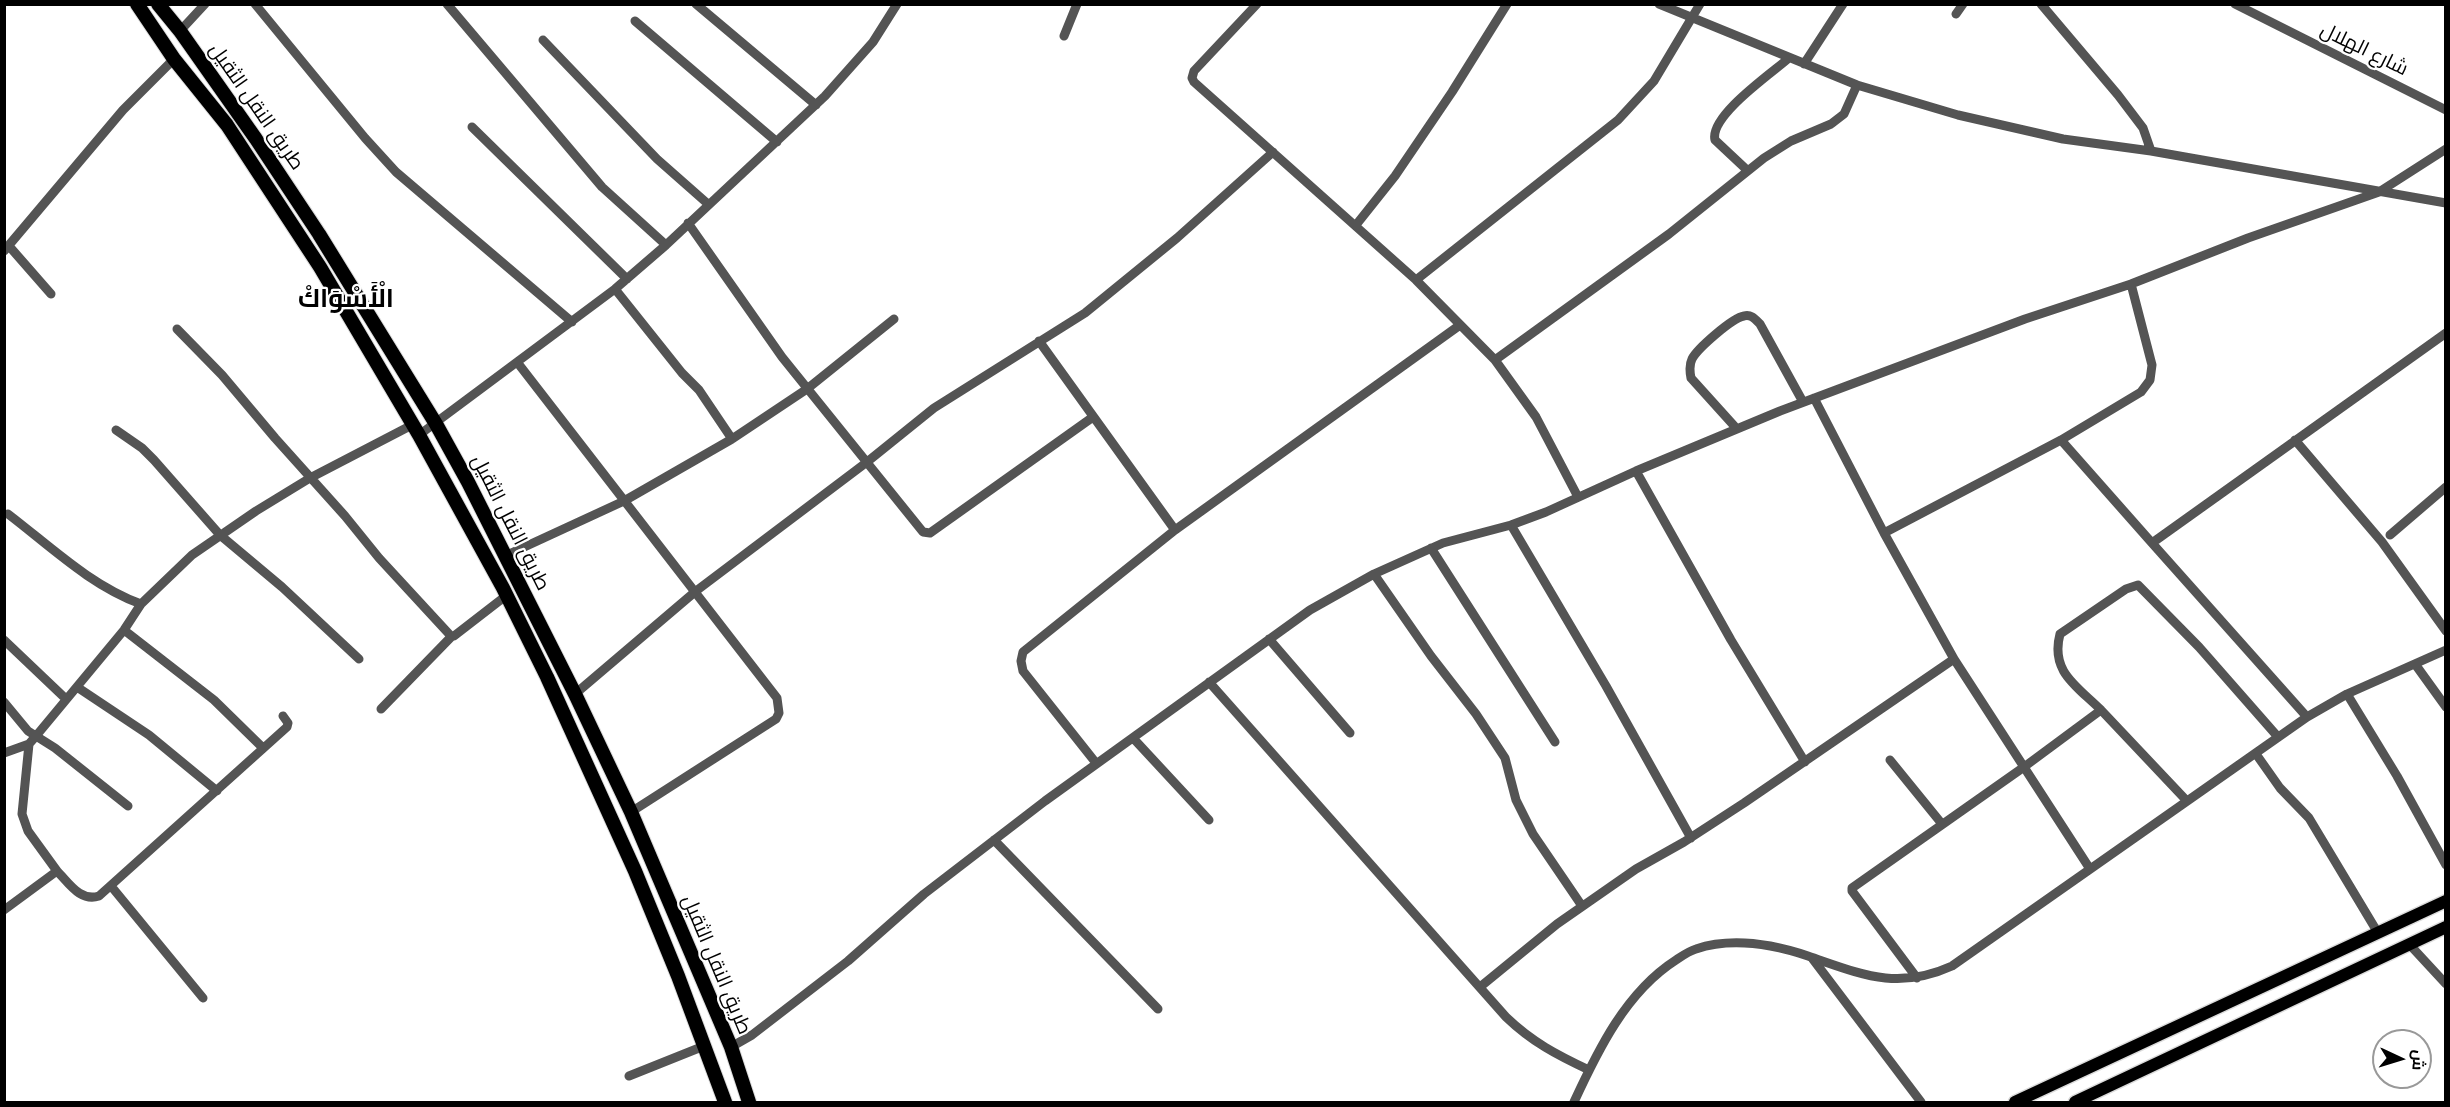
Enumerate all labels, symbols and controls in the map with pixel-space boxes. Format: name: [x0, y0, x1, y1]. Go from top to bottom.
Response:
street label: شارع الهلال: [2316, 18, 2412, 82]
street label: طريق النقل الثقيل: [203, 39, 309, 175]
district label: الْأَسْوَاكْ: [298, 284, 394, 316]
street label: طريق النقل الثقيل: [466, 451, 554, 595]
street label: طريق النقل الثقيل: [676, 892, 756, 1038]
north arrow: [2372, 1029, 2432, 1089]
text: ش: [2407, 1049, 2430, 1071]

